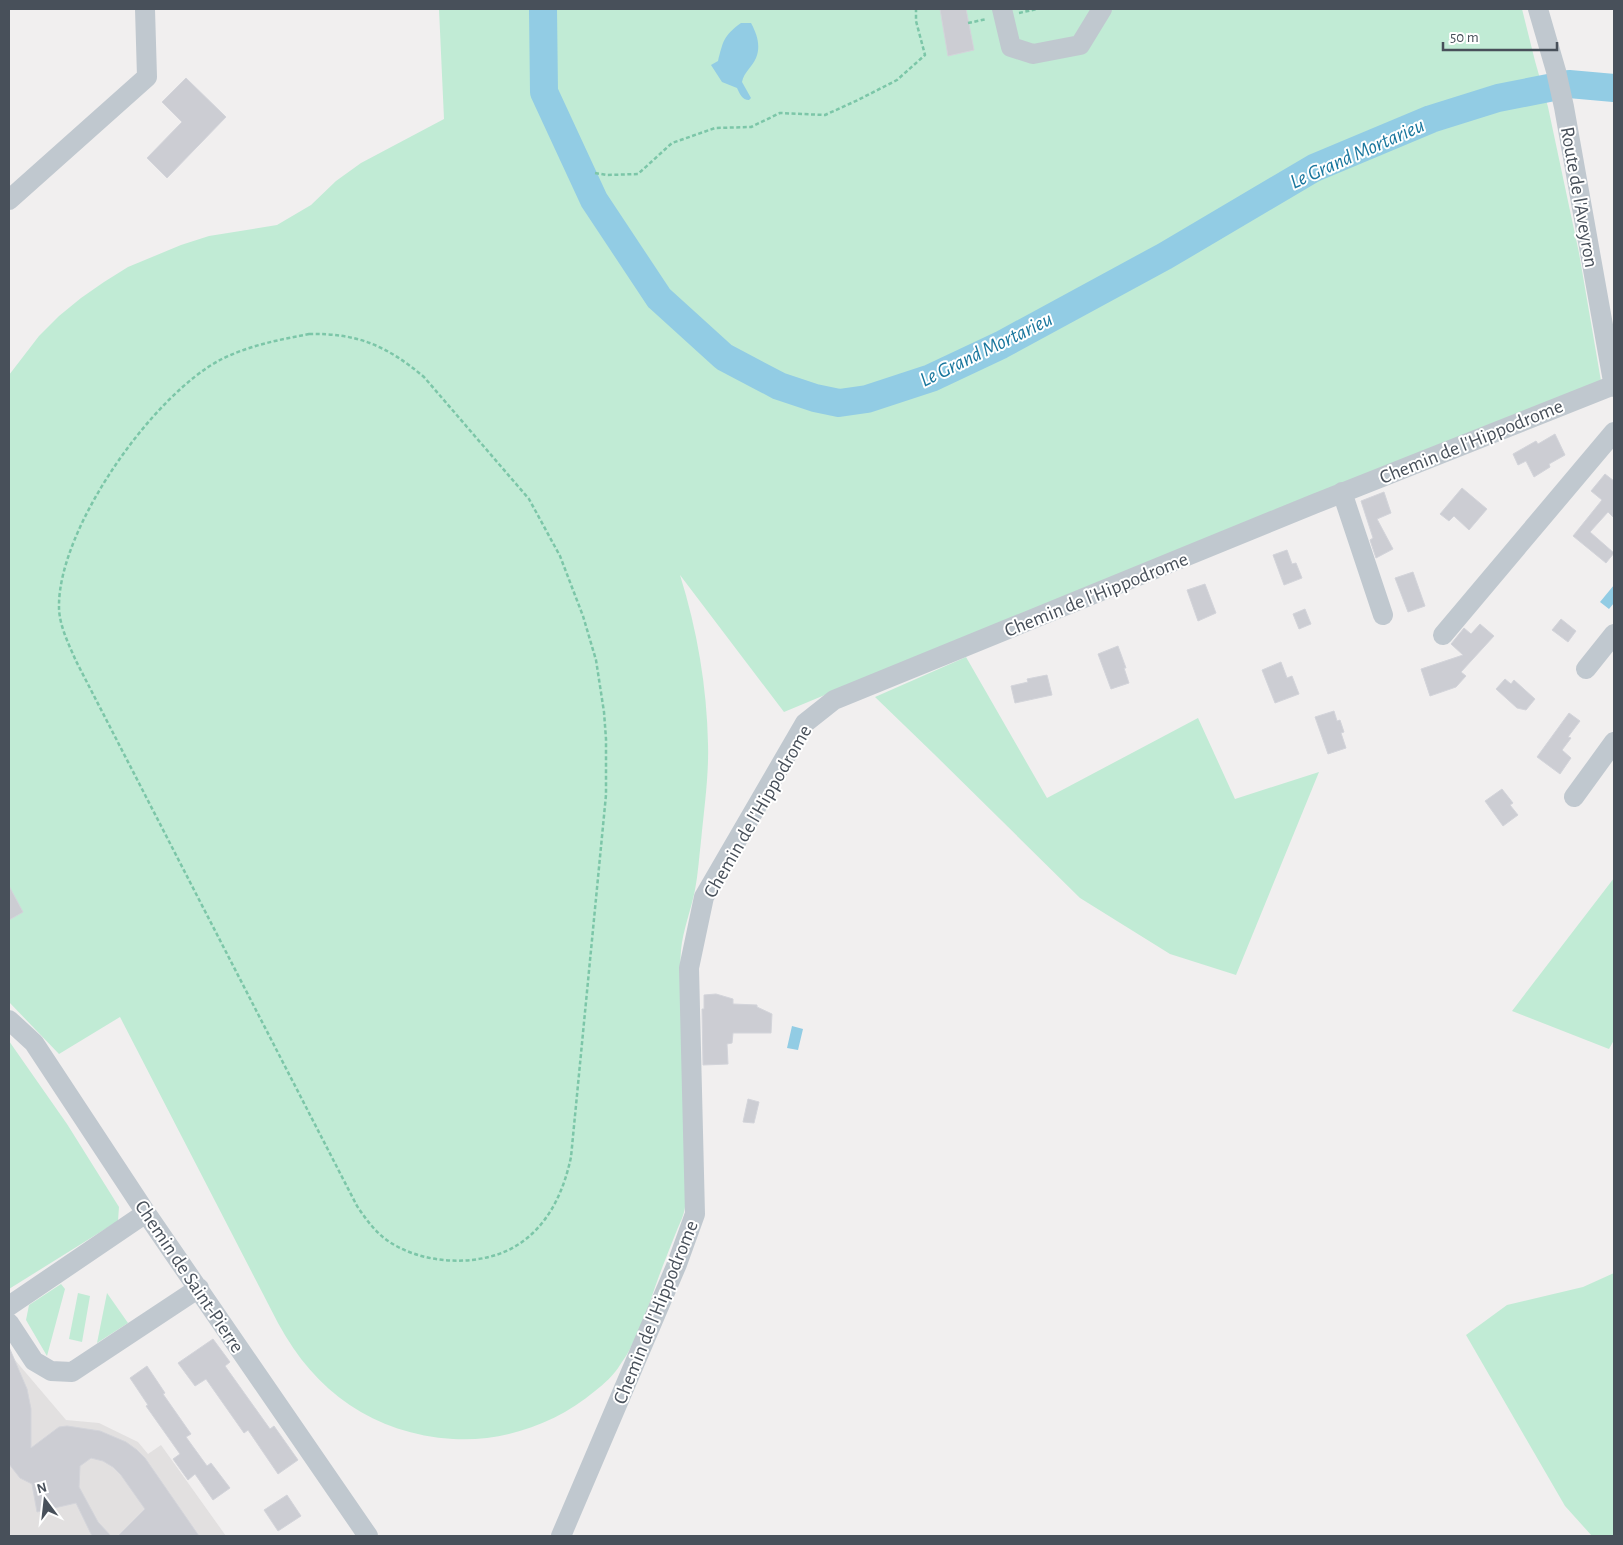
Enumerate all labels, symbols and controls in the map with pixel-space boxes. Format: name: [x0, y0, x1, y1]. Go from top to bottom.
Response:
scale bar: [1443, 20, 1557, 52]
text: 50 m: [1450, 30, 1479, 45]
water label: Le Grand Mortarieu: [1287, 114, 1428, 193]
street label: Route de l'Aveyron: [1557, 125, 1601, 269]
water label: Le Grand Mortarieu: [916, 308, 1056, 391]
street label: Chemin de l'Hippodrome: [1377, 396, 1566, 488]
street label: Chemin de l'Hippodrome: [1002, 549, 1191, 641]
street label: Chemin de l'Hippodrome: [700, 722, 816, 901]
street label: Chemin de Saint-Pierre: [131, 1197, 248, 1356]
street label: Chemin de l'Hippodrome: [610, 1218, 702, 1407]
north arrow: [20, 1475, 70, 1525]
text: N: [35, 1480, 48, 1496]

